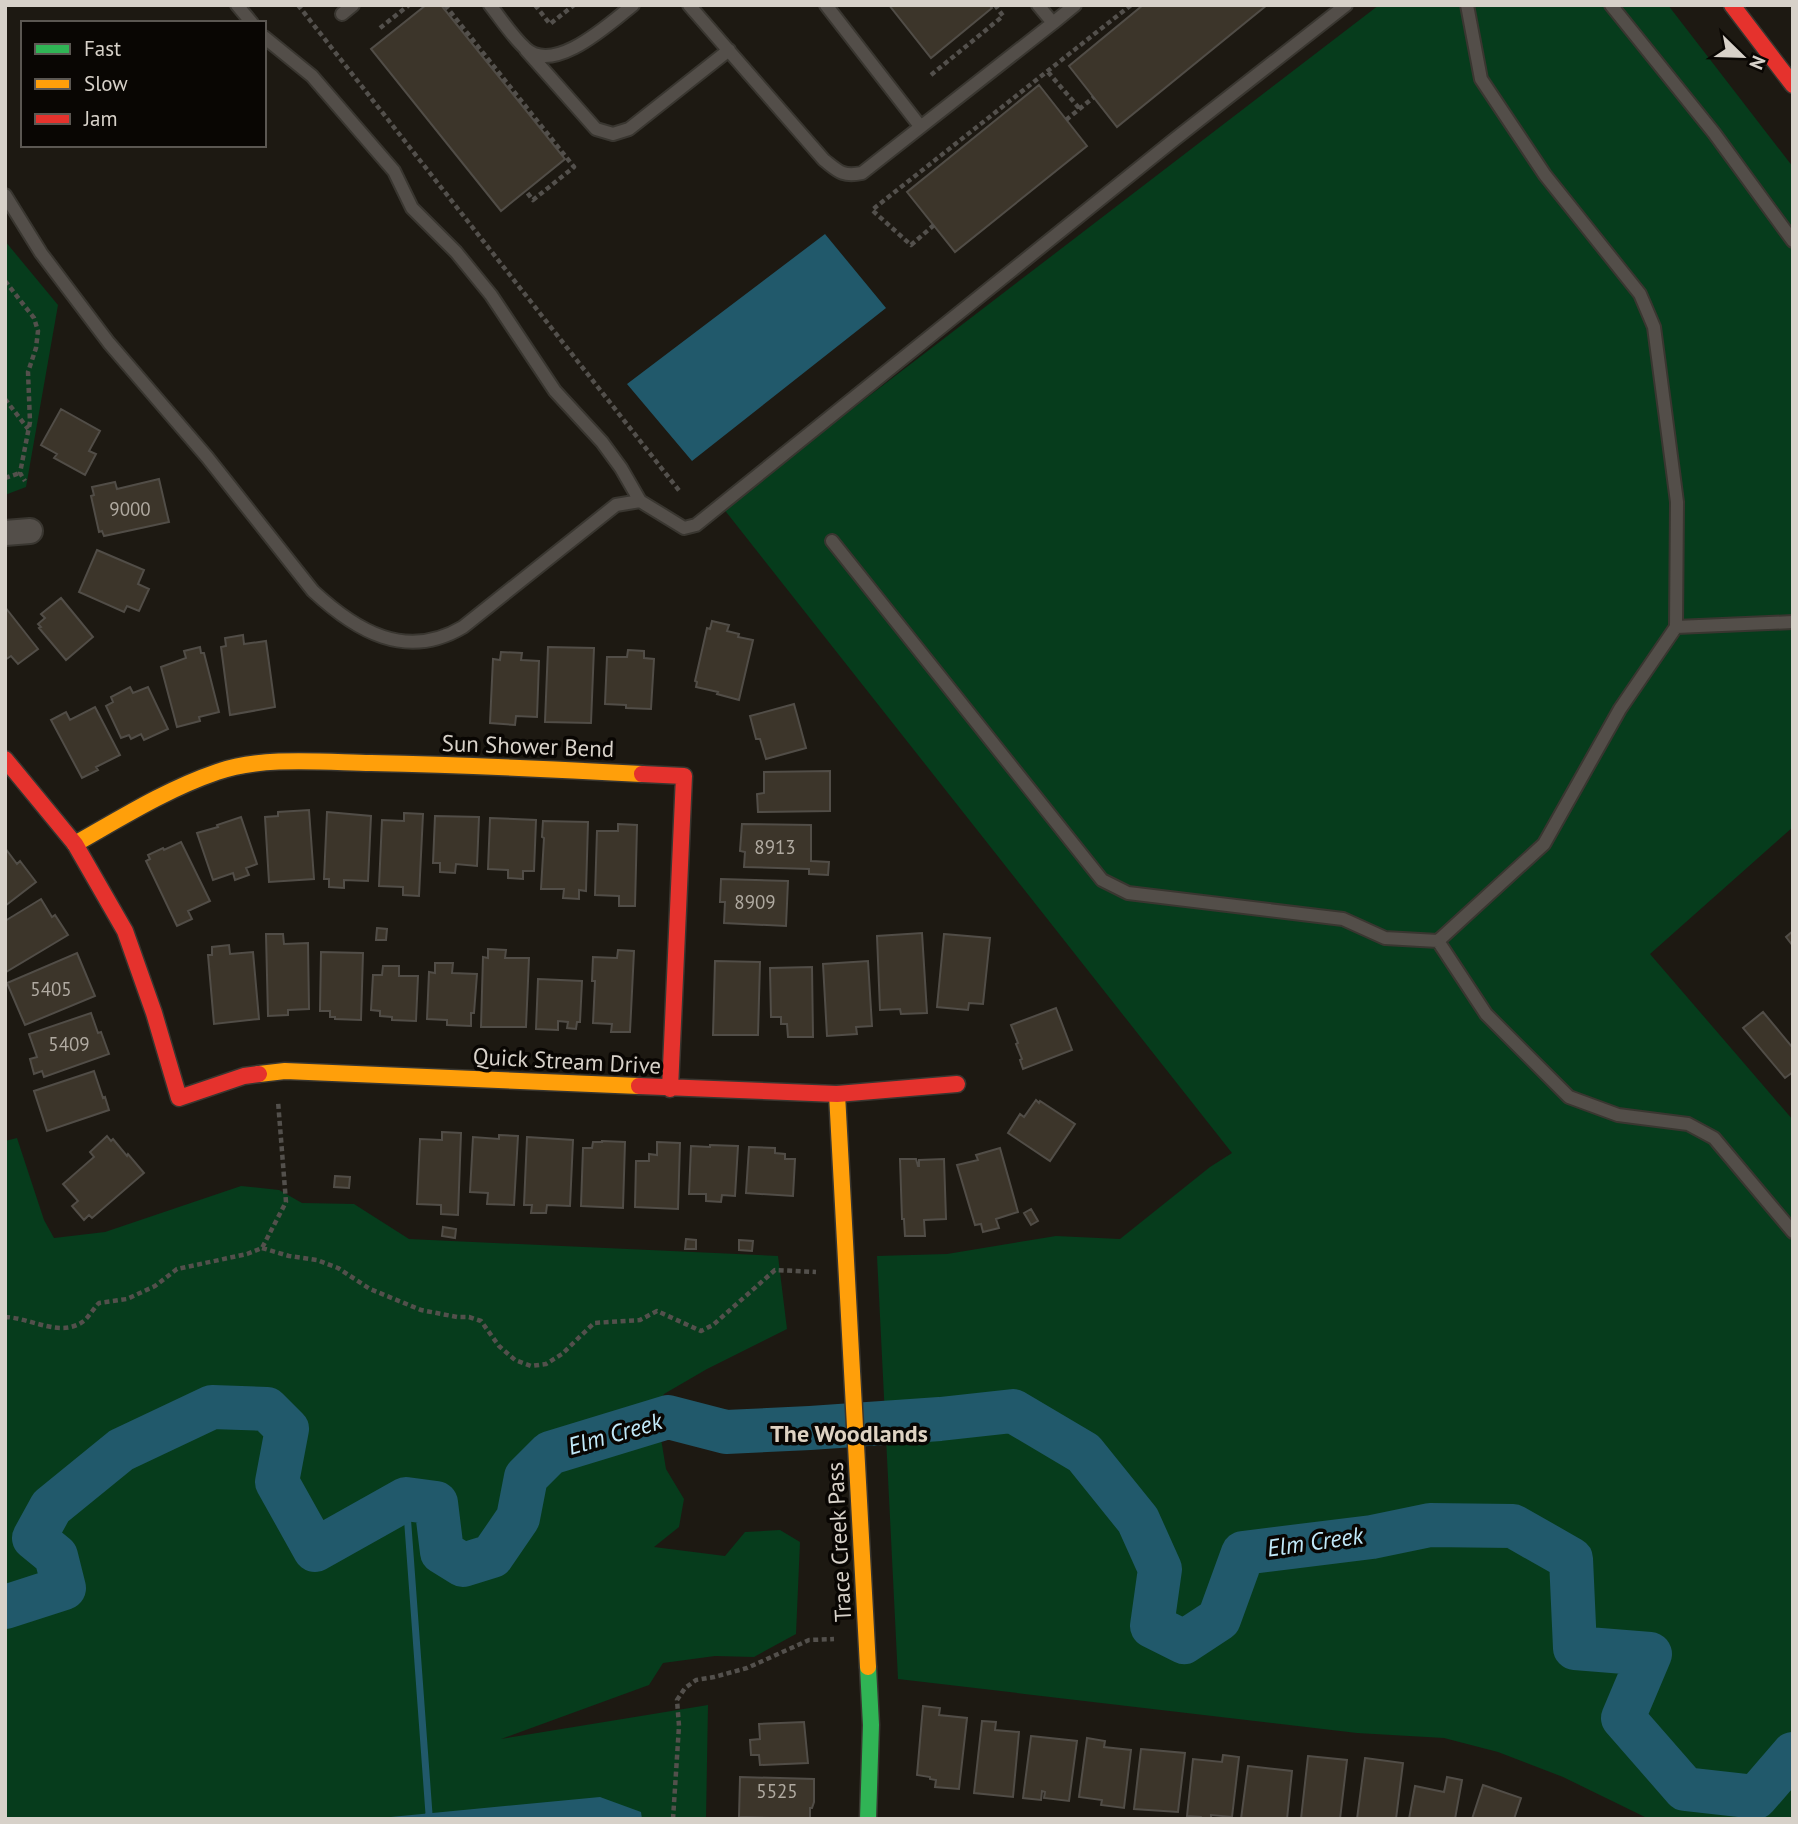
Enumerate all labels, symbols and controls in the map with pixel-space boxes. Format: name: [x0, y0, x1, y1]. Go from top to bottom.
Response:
legend: [21, 21, 266, 147]
north arrow: [1707, 21, 1777, 91]
text: Fast: [84, 35, 121, 62]
text: N: [1744, 52, 1771, 73]
text: Slow: [84, 70, 128, 97]
text: Jam: [83, 105, 118, 132]
house number: 9000: [109, 497, 151, 521]
street label: Sun Shower Bend: [441, 728, 615, 763]
house number: 8913: [754, 835, 796, 859]
house number: 8909: [734, 890, 776, 914]
house number: 5405: [30, 977, 72, 1001]
house number: 5409: [48, 1032, 90, 1056]
street label: Quick Stream Drive: [472, 1041, 662, 1080]
water label: Elm Creek: [564, 1405, 667, 1462]
district label: The Woodlands: [770, 1418, 928, 1449]
street label: Trace Creek Pass: [820, 1461, 857, 1623]
water label: Elm Creek: [1265, 1519, 1366, 1564]
house number: 5525: [756, 1779, 798, 1803]

